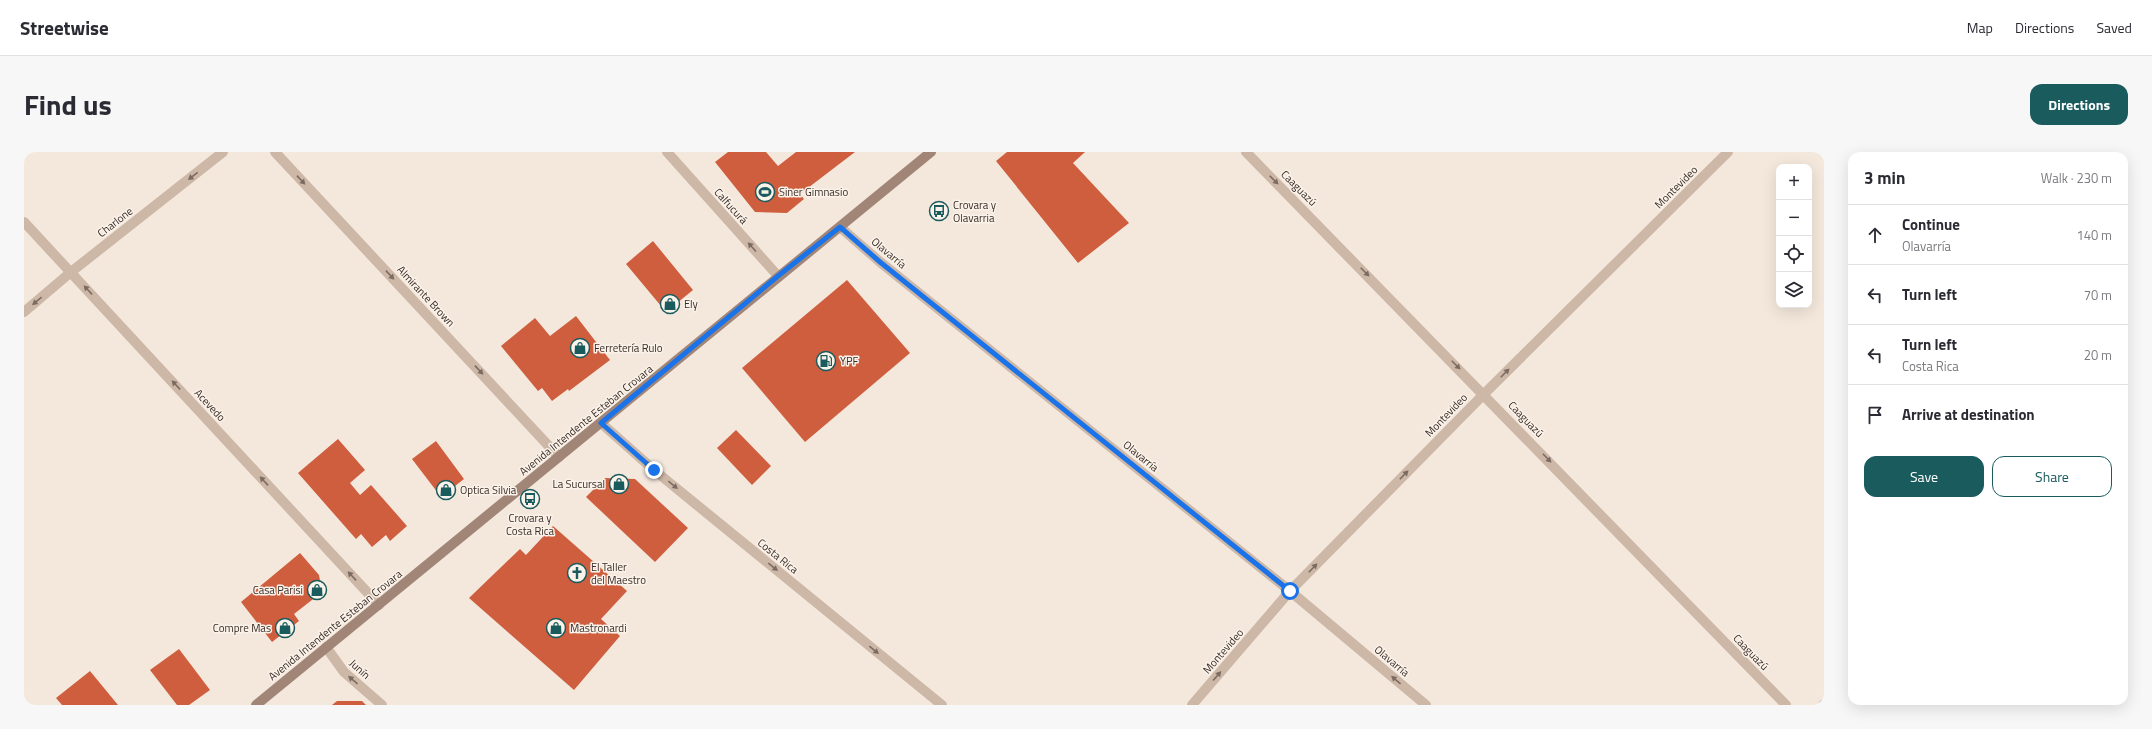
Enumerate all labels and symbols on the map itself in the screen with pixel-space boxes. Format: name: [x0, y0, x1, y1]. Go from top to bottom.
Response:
street label: Montevideo: [1651, 162, 1701, 212]
street label: Caaguazú: [1277, 166, 1321, 210]
one-way arrow: [187, 172, 198, 181]
one-way arrow: [1269, 175, 1279, 185]
one-way arrow: [296, 176, 305, 185]
sports icon: Siner Gimnasio: [754, 181, 776, 203]
street label: Calfucurá: [711, 184, 752, 228]
place label: Siner Gimnasio: [779, 184, 848, 200]
place label: Crovara y Olavarria: [953, 197, 997, 226]
bus stop icon: Crovara y Olavarria: [928, 200, 950, 222]
street label: Charlone: [94, 203, 136, 241]
street label: Olavarría: [868, 234, 910, 273]
one-way arrow: [747, 242, 756, 252]
street label: Almirante Brown: [393, 262, 459, 330]
one-way arrow: [1360, 267, 1370, 277]
one-way arrow: [385, 271, 394, 280]
one-way arrow: [83, 285, 92, 295]
shop icon: Ely: [659, 293, 681, 315]
place label: Ely: [684, 296, 699, 312]
one-way arrow: [31, 297, 42, 306]
shop icon: Ferretería Rulo: [569, 337, 591, 359]
place label: Ferretería Rulo: [594, 340, 663, 356]
fuel station icon: YPF: [815, 350, 837, 372]
place label: YPF: [840, 353, 858, 369]
one-way arrow: [1451, 360, 1461, 370]
street label: Avenida Intendente Esteban Crovara: [516, 361, 657, 479]
one-way arrow: [474, 365, 484, 375]
one-way arrow: [1500, 368, 1510, 378]
one-way arrow: [172, 381, 181, 390]
street label: Acevedo: [191, 385, 229, 425]
street label: Montevideo: [1421, 389, 1471, 440]
street label: Caaguazú: [1505, 397, 1547, 441]
street label: Olavarría: [1120, 437, 1163, 476]
one-way arrow: [1542, 453, 1552, 463]
route end: [645, 461, 663, 479]
one-way arrow: [1399, 470, 1409, 480]
shop icon: La Sucursal: [608, 473, 630, 495]
one-way arrow: [259, 476, 269, 486]
place label: La Sucursal: [552, 476, 605, 492]
shop icon: Optica Silvia: [435, 479, 457, 501]
one-way arrow: [667, 481, 678, 489]
place label: Optica Silvia: [460, 482, 517, 498]
bus stop icon: Crovara y Costa Rica: [519, 488, 541, 510]
place label: Crovara y Costa Rica: [506, 510, 555, 539]
street label: Costa Rica: [754, 535, 802, 578]
place label: El Taller del Maestro: [591, 559, 646, 588]
church icon: El Taller del Maestro: [566, 562, 588, 584]
one-way arrow: [768, 563, 779, 572]
one-way arrow: [1308, 563, 1318, 573]
street label: Avenida Intendente Esteban Crovara: [265, 566, 406, 684]
one-way arrow: [348, 571, 357, 581]
shop icon: Casa Parisi: [306, 579, 328, 601]
place label: Casa Parisi: [253, 582, 303, 598]
route start: [1281, 582, 1299, 600]
shop icon: Compre Mas: [274, 617, 296, 639]
shop icon: Mastronardi: [545, 617, 567, 639]
place label: Compre Mas: [213, 620, 271, 636]
place label: Mastronardi: [570, 620, 627, 636]
street label: Montevideo: [1199, 625, 1247, 677]
street label: Caaguazú: [1730, 630, 1772, 674]
street label: Olavarría: [1371, 642, 1413, 681]
one-way arrow: [869, 645, 879, 654]
street label: Junín: [346, 655, 374, 683]
one-way arrow: [1213, 670, 1222, 681]
one-way arrow: [347, 675, 358, 684]
one-way arrow: [1391, 676, 1402, 684]

